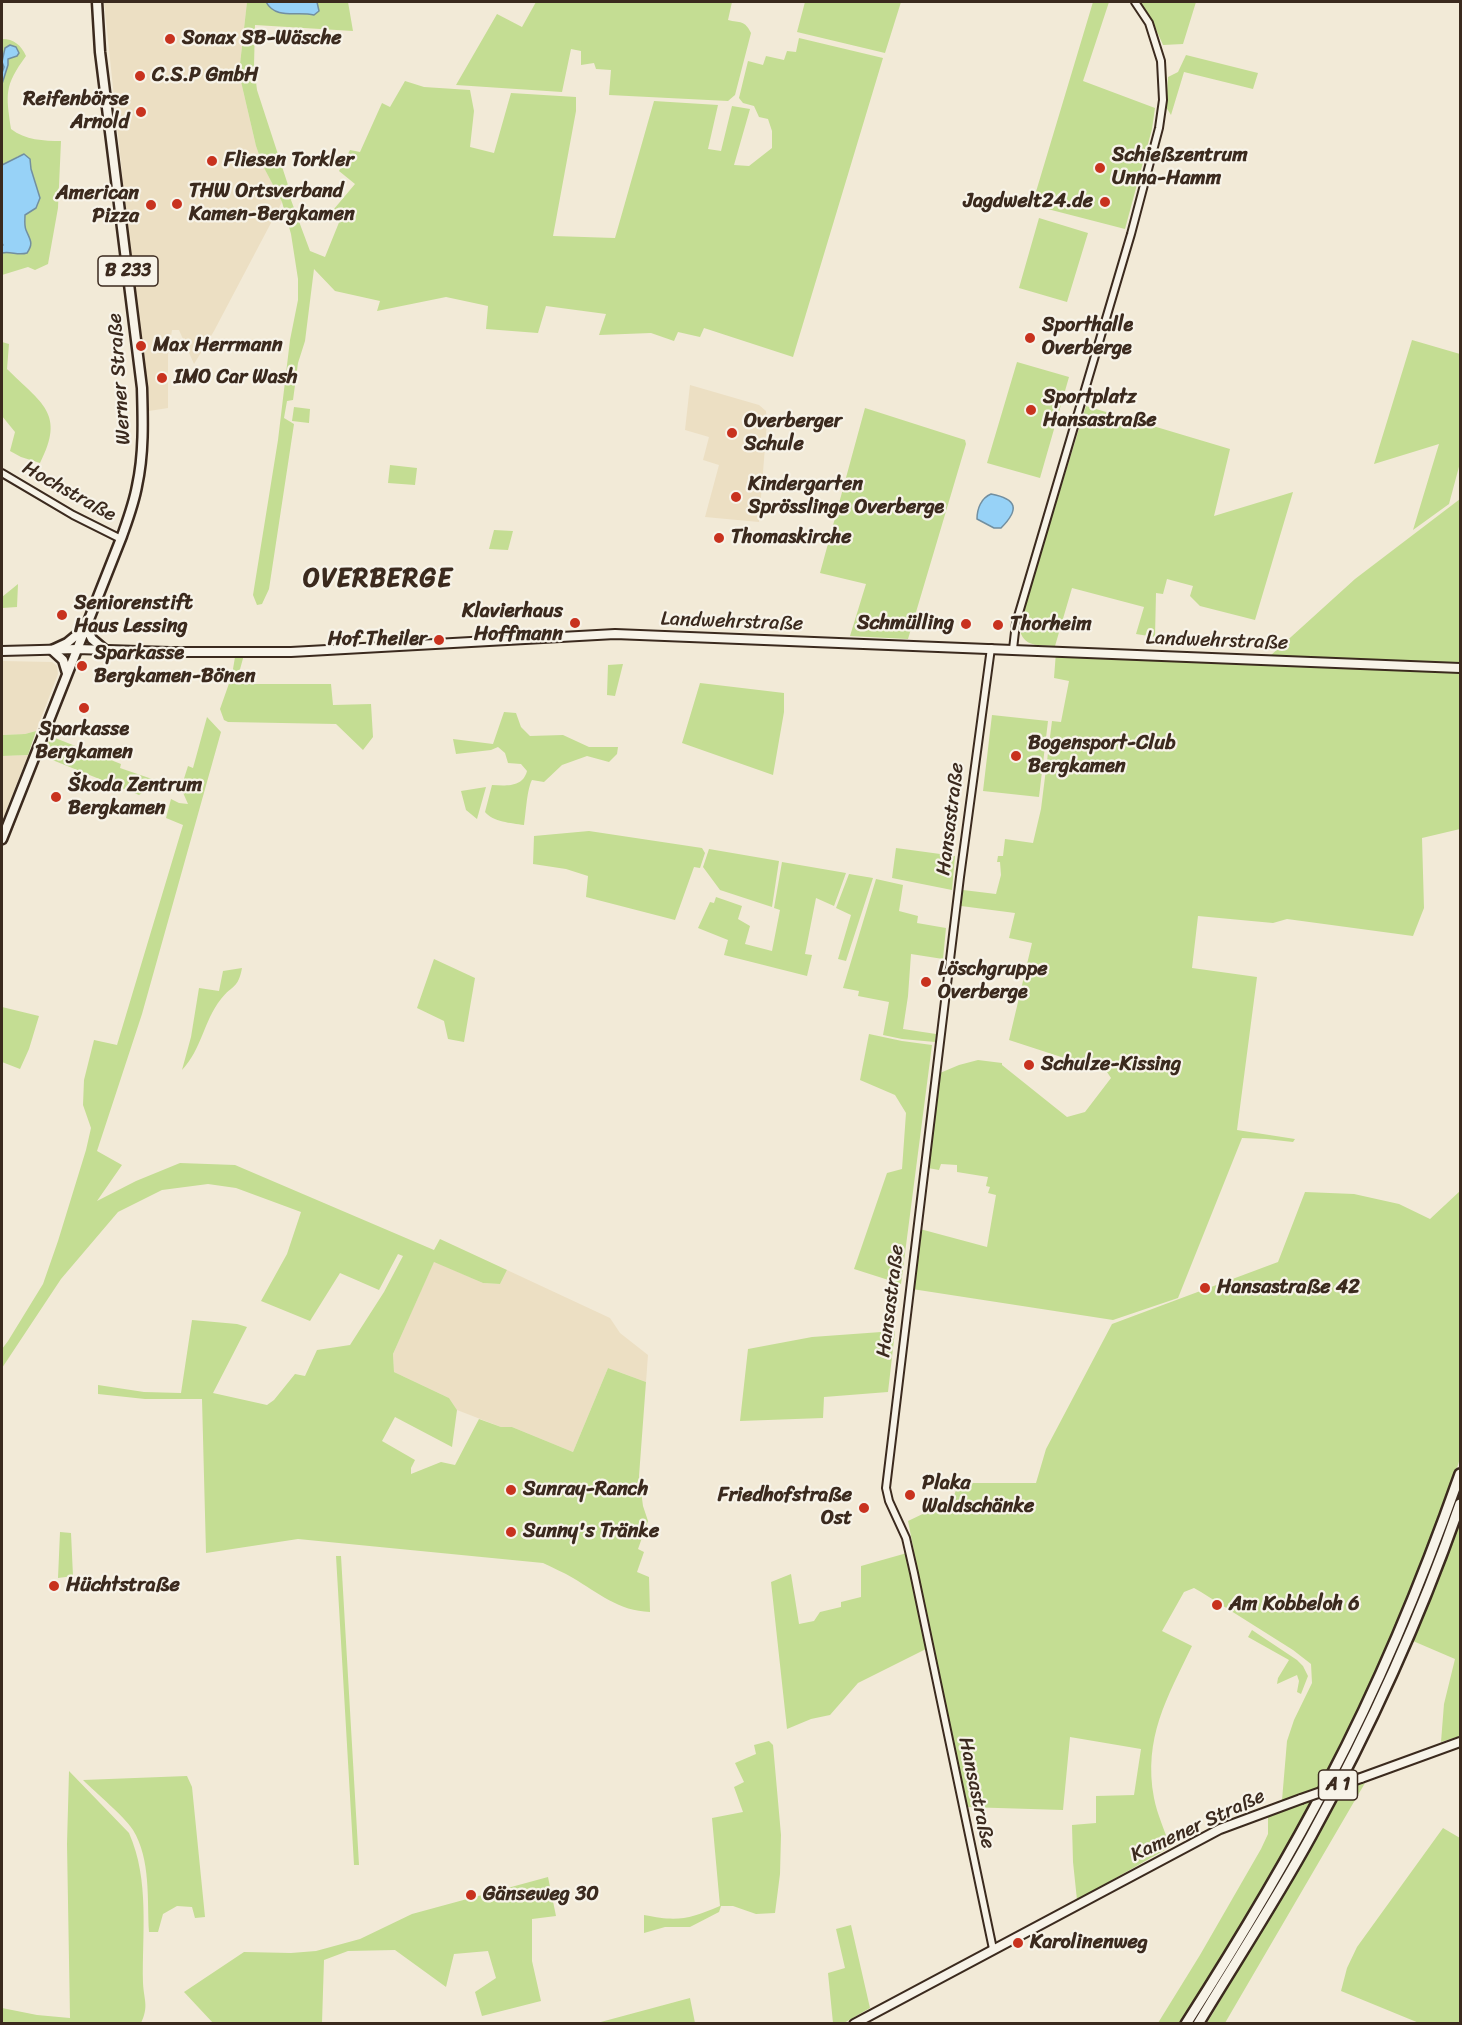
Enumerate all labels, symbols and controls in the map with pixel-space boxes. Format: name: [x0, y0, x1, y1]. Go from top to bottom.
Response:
place label: Sonax SB-Wäsche: [182, 27, 342, 51]
marker: Sonax SB-Wäsche: [163, 32, 177, 46]
place label: C.S.P GmbH: [152, 64, 258, 88]
marker: C.S.P GmbH: [133, 69, 147, 83]
place label: Reifenbörse Arnold: [23, 88, 129, 135]
marker: Reifenbörse Arnold: [134, 105, 148, 119]
place label: Schießzentrum Unna-Hamm: [1112, 144, 1248, 191]
place label: Fliesen Torkler: [224, 149, 354, 173]
marker: Fliesen Torkler: [205, 154, 219, 168]
marker: Schießzentrum Unna-Hamm: [1093, 161, 1107, 175]
place label: THW Ortsverband Kamen-Bergkamen: [189, 180, 355, 227]
place label: American Pizza: [56, 182, 139, 229]
place label: Jagdwelt24.de: [964, 190, 1093, 214]
marker: Jagdwelt24.de: [1098, 195, 1112, 209]
marker: THW Ortsverband Kamen-Bergkamen: [170, 197, 184, 211]
marker: American Pizza: [144, 198, 158, 212]
road number: B 233: [98, 256, 158, 286]
street label: Werner Straße: [103, 312, 137, 446]
place label: Sporthalle Overberge: [1042, 314, 1133, 361]
marker: Sporthalle Overberge: [1023, 331, 1037, 345]
place label: Max Herrmann: [153, 334, 283, 358]
marker: Max Herrmann: [134, 339, 148, 353]
place label: IMO Car Wash: [174, 366, 297, 390]
marker: IMO Car Wash: [155, 371, 169, 385]
place label: Sportplatz Hansastraße: [1043, 386, 1156, 433]
marker: Sportplatz Hansastraße: [1024, 403, 1038, 417]
place label: Overberger Schule: [744, 410, 842, 457]
marker: Overberger Schule: [725, 426, 739, 440]
street label: Hochstraße: [18, 456, 120, 528]
place label: Kindergarten Sprösslinge Overberge: [748, 473, 944, 520]
marker: Kindergarten Sprösslinge Overberge: [729, 490, 743, 504]
place label: Thomaskirche: [731, 526, 851, 550]
marker: Thomaskirche: [712, 531, 726, 545]
district label: OVERBERGE: [301, 563, 455, 595]
place label: Seniorenstift Haus Lessing: [74, 592, 193, 639]
place label: Klavierhaus Hoffmann: [462, 600, 563, 647]
marker: Seniorenstift Haus Lessing: [55, 608, 69, 622]
street label: Landwehrstraße: [660, 608, 804, 636]
place label: Schmülling: [857, 612, 954, 636]
place label: Thorheim: [1010, 613, 1092, 637]
marker: Klavierhaus Hoffmann: [568, 616, 582, 630]
marker: Schmülling: [959, 617, 973, 631]
marker: Thorheim: [991, 618, 1005, 632]
street label: Landwehrstraße: [1145, 627, 1289, 655]
place label: Hof Theiler: [328, 628, 427, 652]
marker: Hof Theiler: [432, 633, 446, 647]
place label: Sparkasse Bergkamen-Bönen: [94, 642, 256, 689]
marker: Sparkasse Bergkamen-Bönen: [75, 659, 89, 673]
marker: Sparkasse Bergkamen: [77, 701, 91, 715]
place label: Sparkasse Bergkamen: [35, 718, 133, 765]
place label: Bogensport-Club Bergkamen: [1028, 732, 1176, 779]
marker: Bogensport-Club Bergkamen: [1009, 749, 1023, 763]
street label: Hansastraße: [932, 761, 970, 877]
place label: Škoda Zentrum Bergkamen: [68, 774, 202, 821]
marker: Škoda Zentrum Bergkamen: [49, 790, 63, 804]
place label: Löschgruppe Overberge: [938, 958, 1047, 1005]
marker: Löschgruppe Overberge: [919, 975, 933, 989]
place label: Schulze-Kissing: [1041, 1053, 1181, 1077]
marker: Schulze-Kissing: [1022, 1058, 1036, 1072]
street label: Hansastraße: [872, 1243, 910, 1359]
place label: Hansastraße 42: [1217, 1276, 1360, 1300]
marker: Hansastraße 42: [1198, 1281, 1212, 1295]
place label: Plaka Waldschänke: [922, 1472, 1034, 1519]
place label: Sunray-Ranch: [523, 1478, 648, 1502]
marker: Sunray-Ranch: [504, 1483, 518, 1497]
place label: Friedhofstraße Ost: [718, 1484, 852, 1531]
marker: Plaka Waldschänke: [903, 1488, 917, 1502]
marker: Friedhofstraße Ost: [857, 1501, 871, 1515]
place label: Sunny's Tränke: [523, 1520, 659, 1544]
marker: Sunny's Tränke: [504, 1525, 518, 1539]
place label: Hüchtstraße: [66, 1574, 180, 1598]
marker: Hüchtstraße: [47, 1579, 61, 1593]
place label: Am Kobbeloh 6: [1229, 1593, 1360, 1617]
marker: Am Kobbeloh 6: [1210, 1598, 1224, 1612]
street label: Hansastraße: [952, 1735, 1000, 1851]
road number: A 1: [1318, 1770, 1358, 1800]
street label: Kamener Straße: [1127, 1784, 1269, 1868]
place label: Gänseweg 30: [483, 1883, 599, 1907]
marker: Gänseweg 30: [464, 1888, 478, 1902]
place label: Karolinenweg: [1030, 1931, 1148, 1955]
marker: Karolinenweg: [1011, 1936, 1025, 1950]

